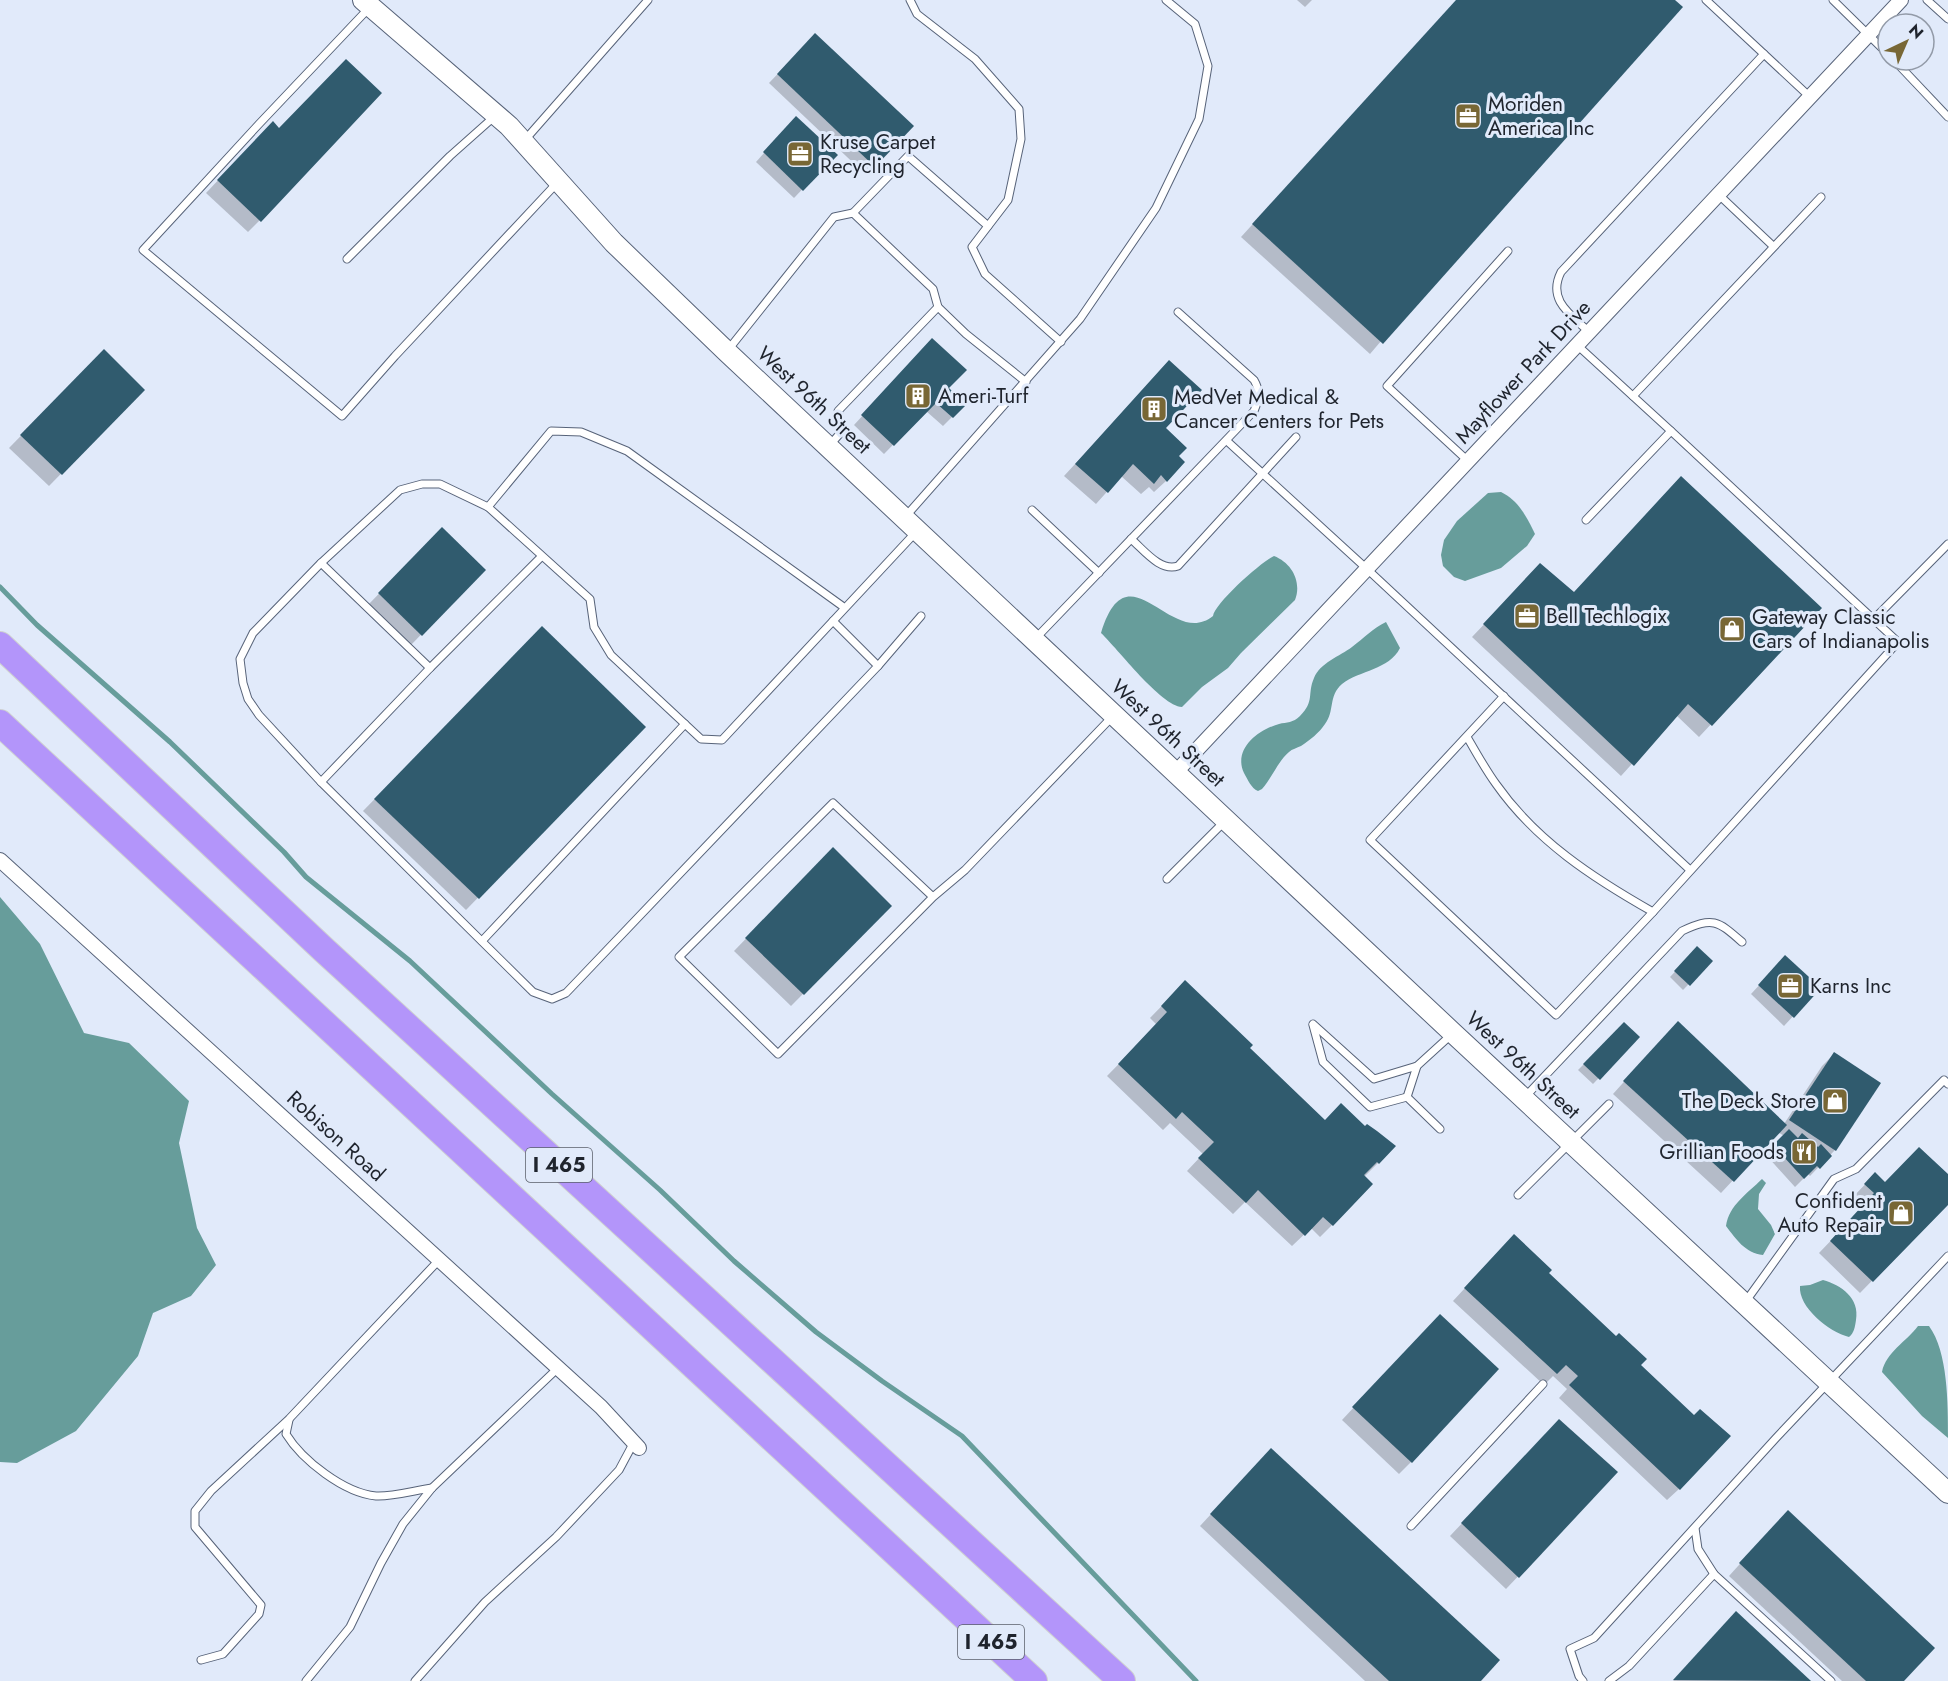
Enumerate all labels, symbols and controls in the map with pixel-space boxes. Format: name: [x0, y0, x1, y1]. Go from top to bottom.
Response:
north arrow: [1876, 12, 1936, 72]
text: N: [1904, 19, 1929, 44]
place label: Moriden America Inc: [1488, 89, 1594, 143]
office icon: Moriden America Inc: [1453, 101, 1483, 131]
place label: Kruse Carpet Recycling: [820, 127, 935, 181]
office icon: Kruse Carpet Recycling: [785, 139, 815, 169]
street label: Mayflower Park Drive: [1448, 293, 1598, 451]
street label: West 96th Street: [750, 339, 878, 461]
building icon: Ameri-Turf: [903, 381, 933, 411]
place label: Ameri-Turf: [938, 381, 1029, 411]
place label: MedVet Medical & Cancer Centers for Pets: [1174, 382, 1384, 436]
building icon: MedVet Medical & Cancer Centers for Pets: [1139, 394, 1169, 424]
office icon: Bell Techlogix: [1512, 601, 1542, 631]
place label: Bell Techlogix: [1546, 601, 1667, 631]
place label: Gateway Classic Cars of Indianapolis: [1752, 602, 1929, 656]
shop icon: Gateway Classic Cars of Indianapolis: [1717, 614, 1747, 644]
street label: West 96th Street: [1104, 672, 1232, 794]
office icon: Karns Inc: [1775, 971, 1805, 1001]
place label: Karns Inc: [1810, 971, 1891, 1001]
street label: West 96th Street: [1459, 1004, 1587, 1126]
street label: Robison Road: [280, 1084, 392, 1188]
place label: The Deck Store: [1682, 1086, 1816, 1116]
shop icon: The Deck Store: [1820, 1086, 1850, 1116]
place label: Grillian Foods: [1659, 1137, 1784, 1167]
restaurant icon: Grillian Foods: [1789, 1137, 1819, 1167]
road number: I 465: [526, 1148, 592, 1182]
place label: Confident Auto Repair: [1777, 1186, 1883, 1240]
shop icon: Confident Auto Repair: [1886, 1198, 1916, 1228]
road number: I 465: [958, 1625, 1024, 1659]

